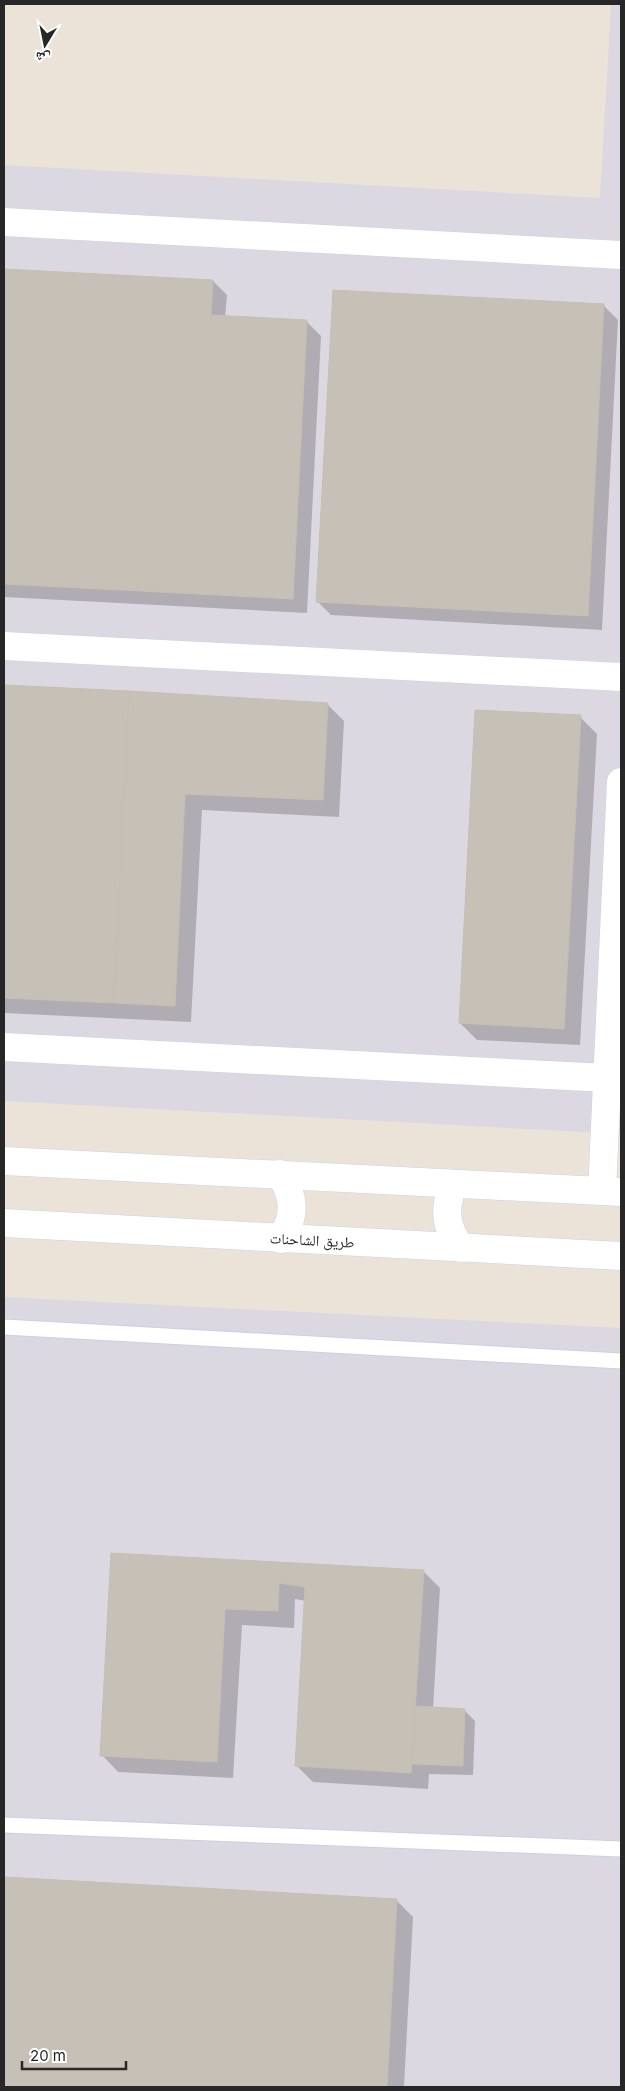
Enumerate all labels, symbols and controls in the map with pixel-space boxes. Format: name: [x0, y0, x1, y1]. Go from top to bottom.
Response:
north arrow: [20, 20, 70, 70]
text: ش: [34, 48, 52, 68]
street label: طريق الشاحنات: [269, 1228, 355, 1253]
scale bar: [22, 2038, 126, 2070]
text: 20 m: [30, 2046, 66, 2065]

